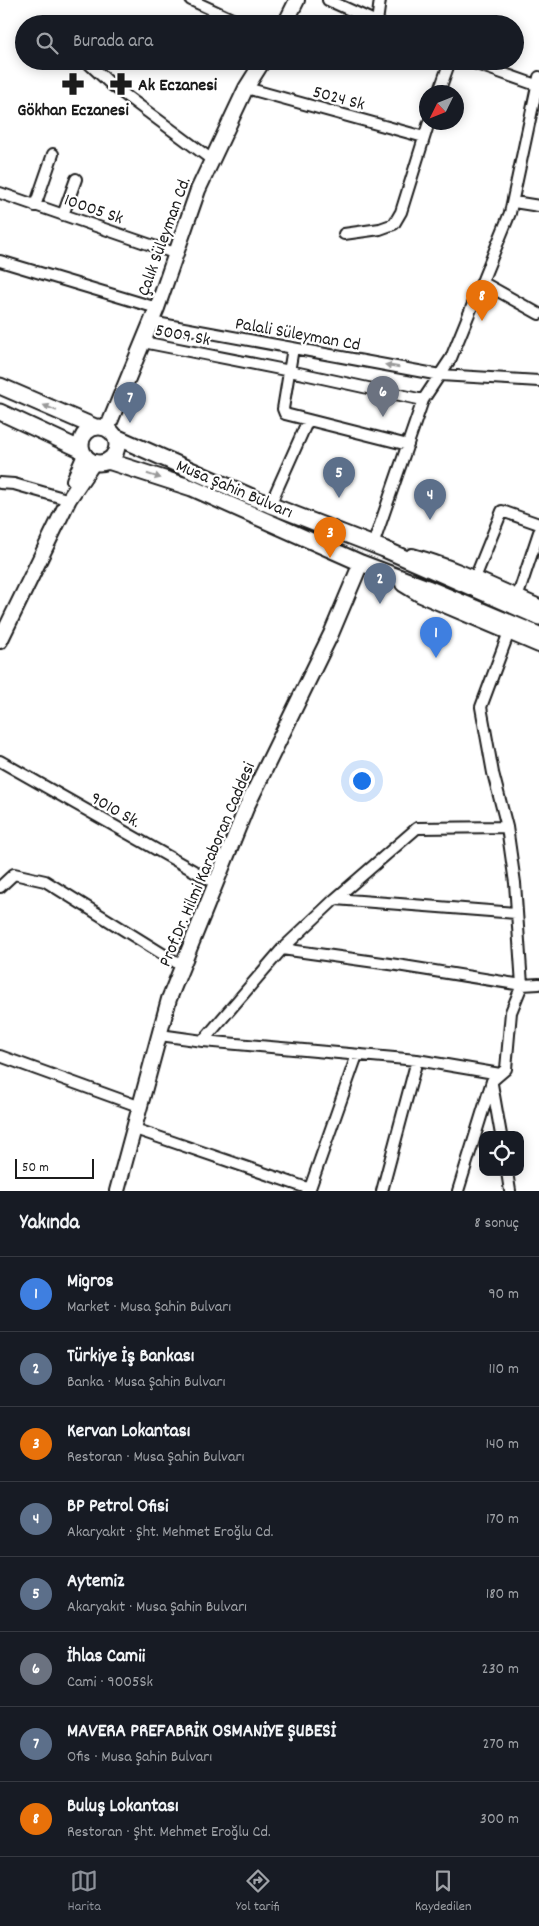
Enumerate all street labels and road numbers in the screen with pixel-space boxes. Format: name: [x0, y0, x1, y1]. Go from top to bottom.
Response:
street label: 5024 Sk: [310, 80, 367, 118]
street label: Çalık Süleyman Cd.: [132, 174, 198, 300]
street label: 10005 Sk: [60, 189, 126, 232]
street label: Palali Süleyman Cd: [233, 312, 362, 359]
street label: 5009 Sk: [153, 319, 212, 354]
street label: Musa Şahin Bulvarı: [172, 454, 296, 526]
street label: Prof.Dr. Hilmi Karaboran Caddesi: [154, 759, 263, 971]
street label: 9010 Sk.: [85, 787, 144, 836]

